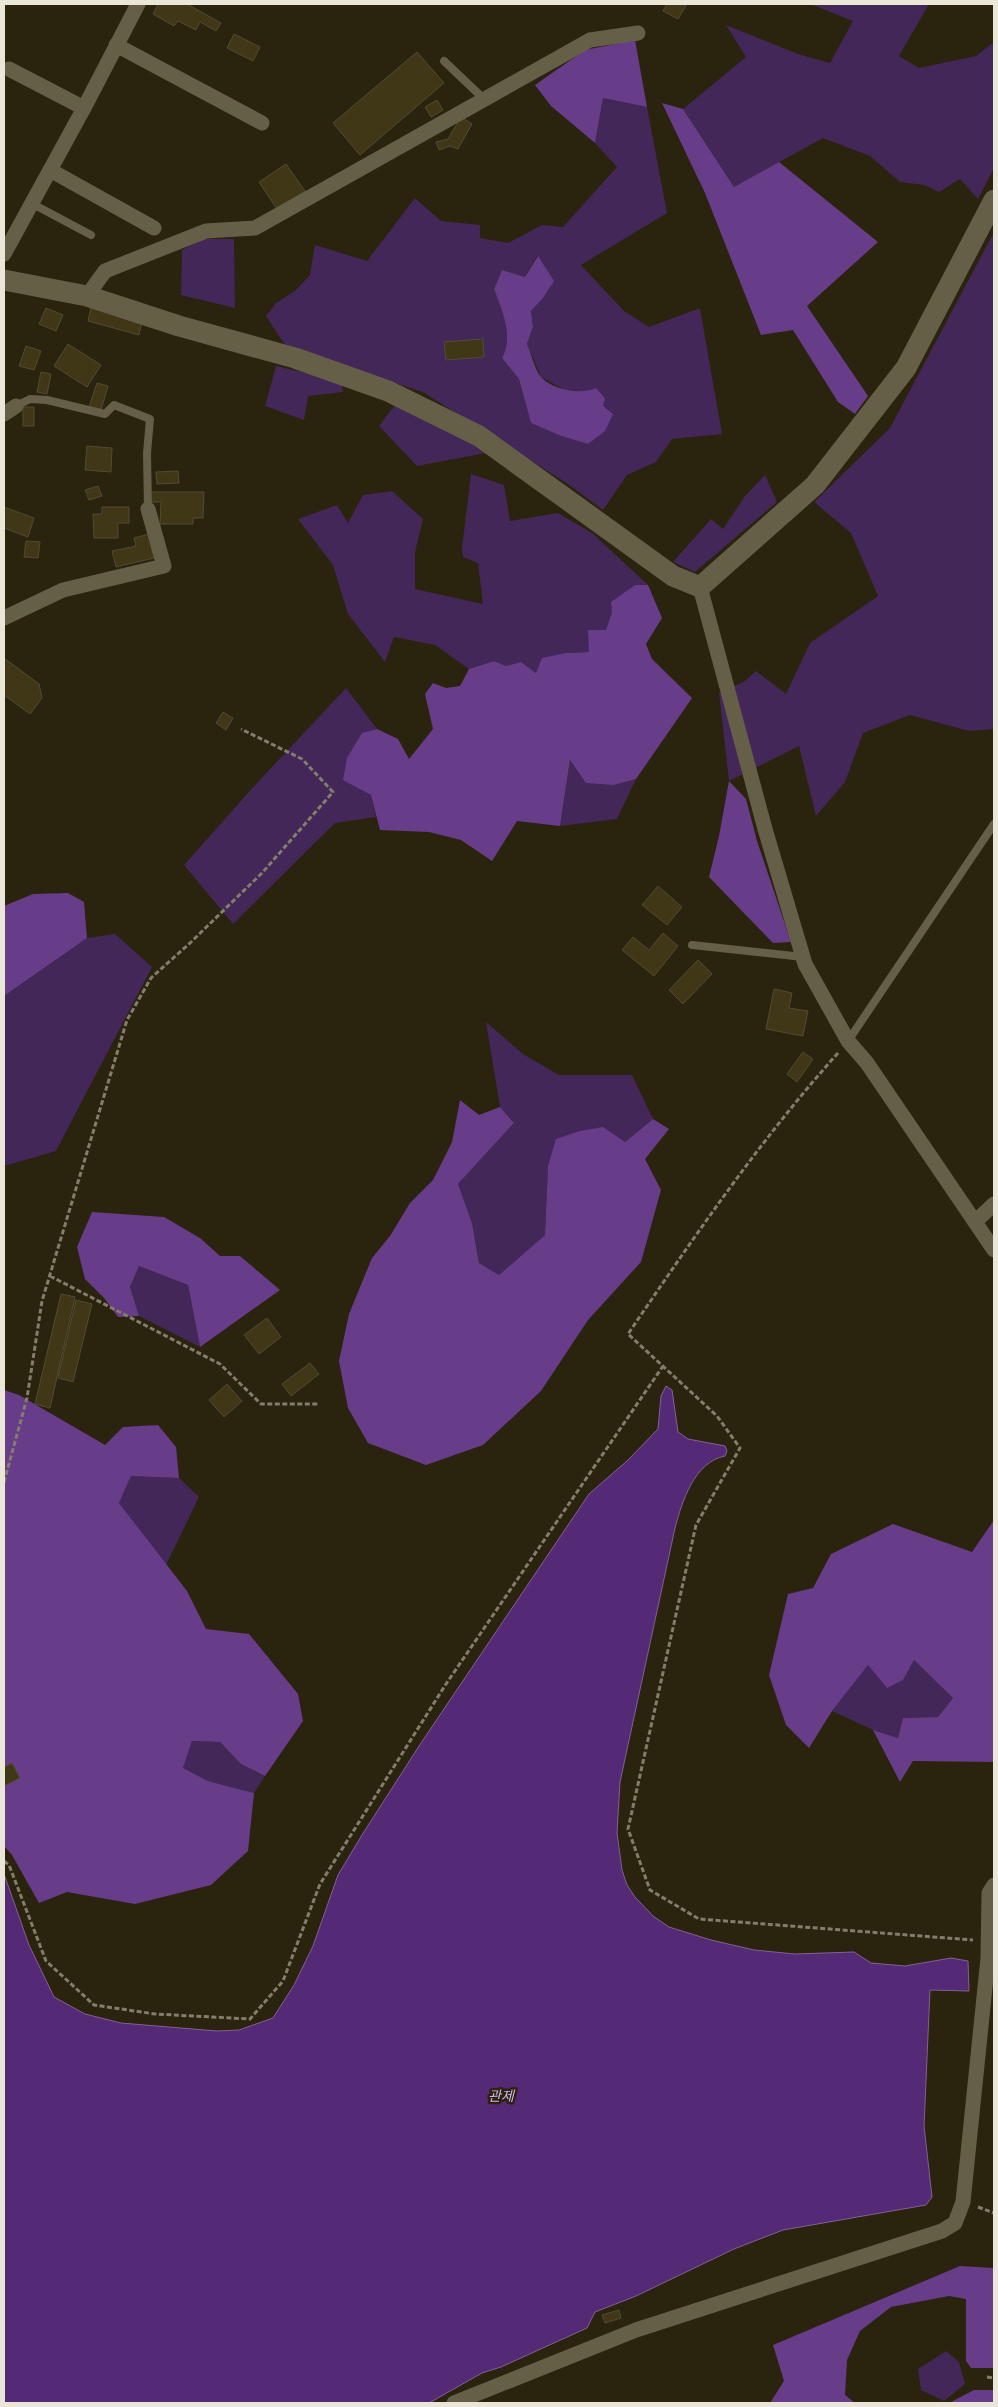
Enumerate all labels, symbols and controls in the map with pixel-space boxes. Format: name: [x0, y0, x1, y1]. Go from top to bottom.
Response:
water label: 관제: [488, 2088, 516, 2105]

